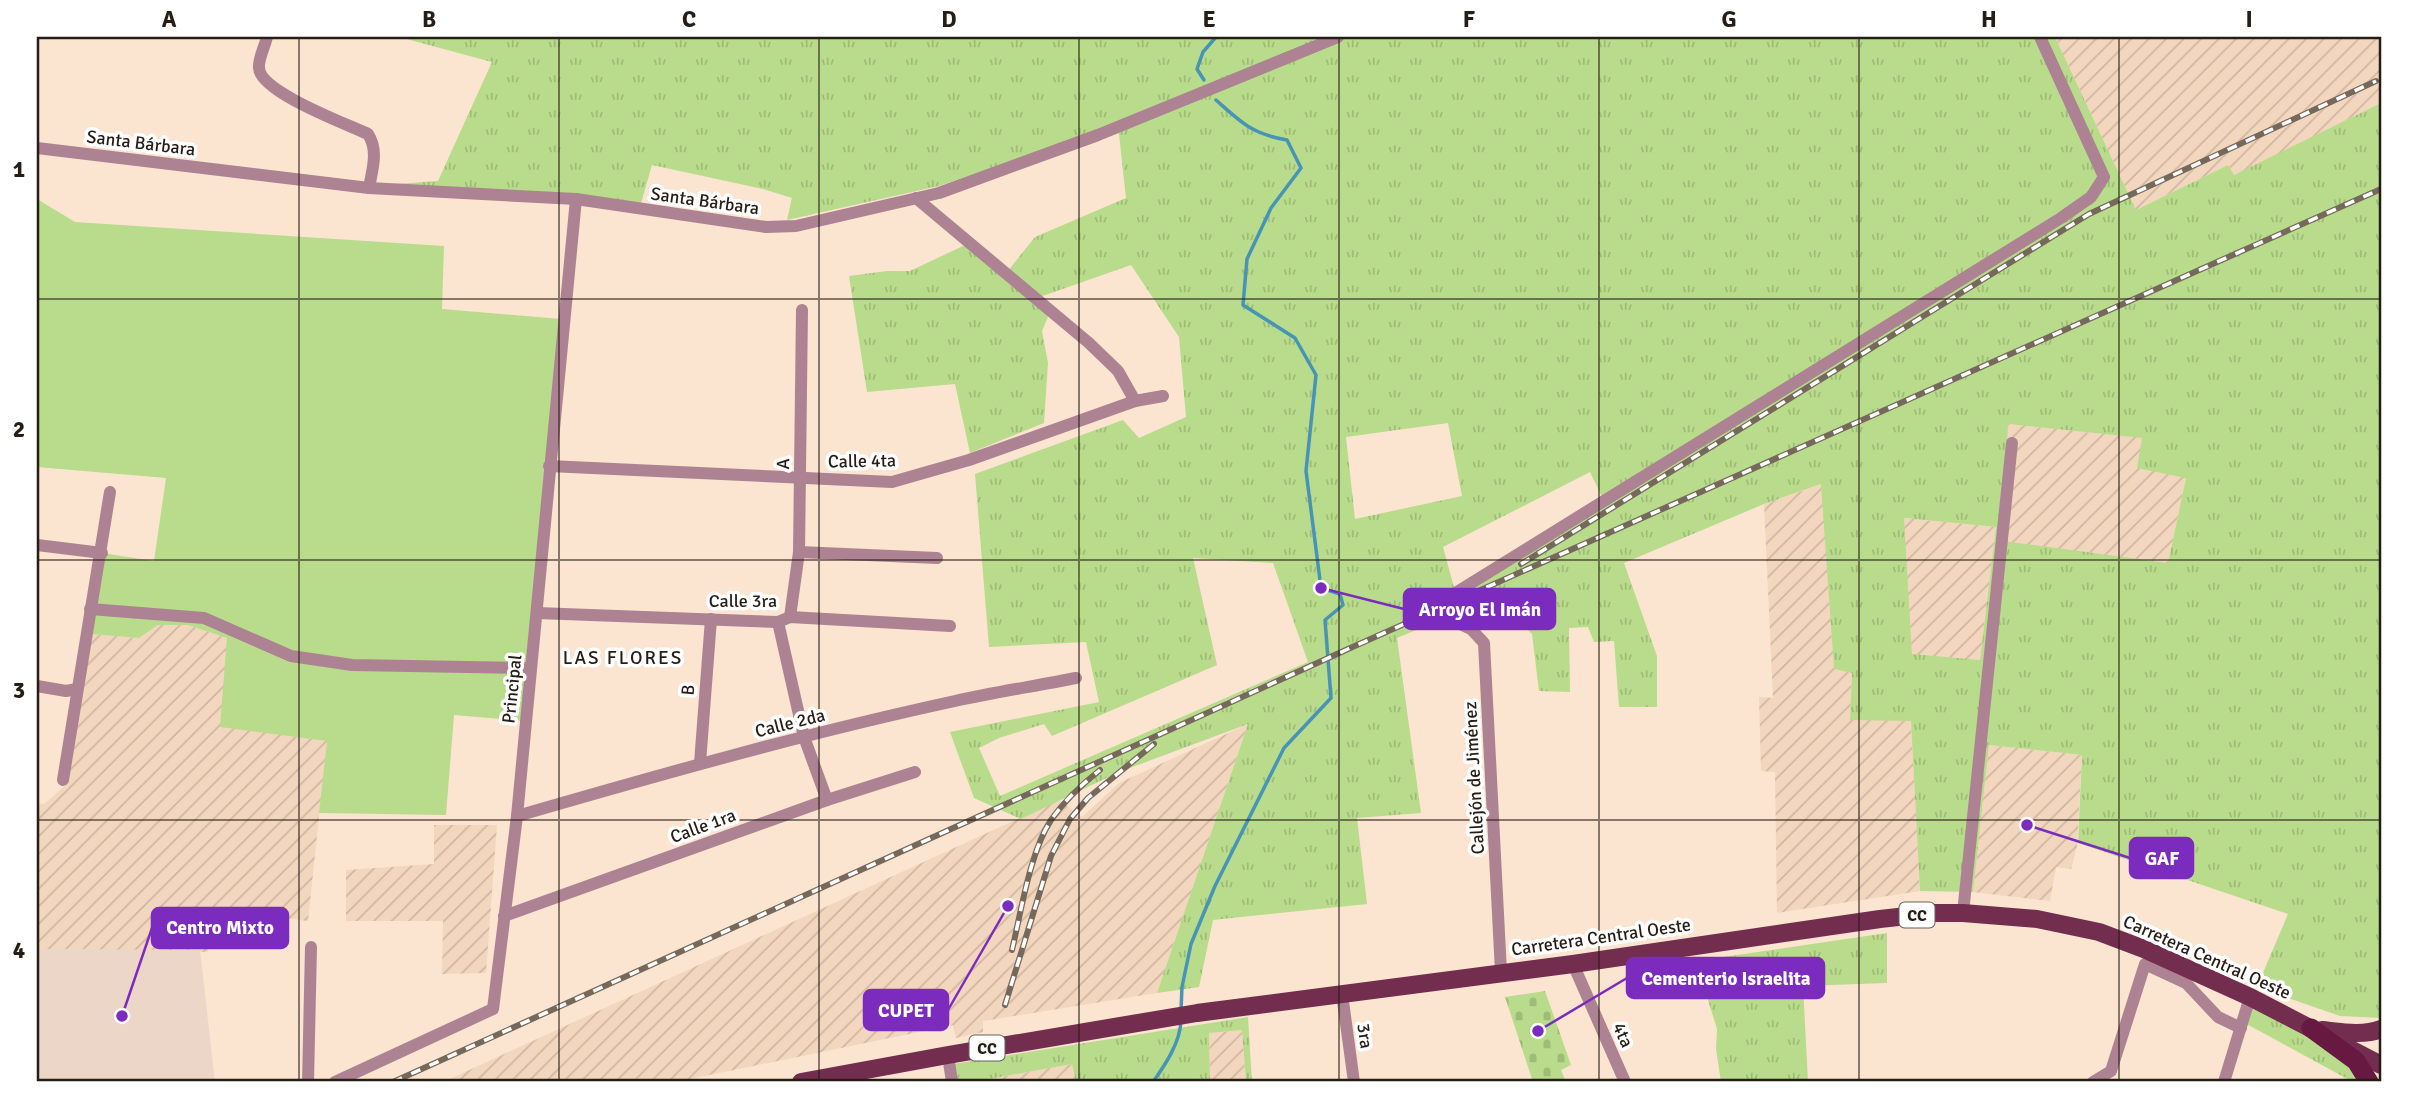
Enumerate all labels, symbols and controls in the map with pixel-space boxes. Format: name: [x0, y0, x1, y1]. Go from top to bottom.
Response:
text: A: [162, 5, 177, 34]
text: B: [422, 5, 436, 34]
text: C: [682, 5, 696, 34]
text: D: [941, 5, 957, 34]
text: E: [1202, 5, 1216, 34]
text: F: [1463, 5, 1475, 34]
text: G: [1721, 5, 1737, 34]
text: H: [1981, 5, 1997, 34]
text: I: [2245, 5, 2253, 34]
street label: Santa Bárbara: [85, 125, 197, 161]
text: 1: [13, 155, 25, 184]
street label: Santa Bárbara: [649, 183, 761, 219]
text: 2: [13, 415, 25, 444]
street label: Calle 4ta: [828, 449, 896, 473]
street label: A: [772, 458, 794, 470]
callout: Arroyo El Imán: [1404, 589, 1555, 629]
street label: Calle 3ra: [709, 590, 777, 612]
text: Arroyo El Imán: [1419, 598, 1541, 622]
district label: LAS FLORES: [563, 646, 683, 670]
street label: Principal: [497, 654, 527, 724]
text: 3: [13, 676, 25, 705]
street label: B: [677, 684, 699, 696]
street label: Callejón de Jiménez: [1459, 701, 1489, 855]
street label: Calle 2da: [753, 704, 827, 742]
street label: Calle 1ra: [667, 804, 739, 848]
callout: GAF: [2130, 838, 2193, 878]
text: GAF: [2145, 847, 2179, 871]
road number: CC: [1899, 903, 1934, 928]
callout: Centro Mixto: [152, 908, 288, 948]
street label: Carretera Central Oeste: [2120, 910, 2294, 1004]
street label: Carretera Central Oeste: [1510, 914, 1692, 960]
text: Centro Mixto: [166, 916, 274, 940]
text: 4: [13, 936, 25, 965]
callout: Cementerio Israelita: [1627, 958, 1824, 998]
text: Cementerio Israelita: [1641, 967, 1811, 991]
callout: CUPET: [864, 990, 948, 1030]
text: CUPET: [878, 999, 934, 1023]
street label: 4ta: [1608, 1019, 1638, 1051]
street label: 3ra: [1352, 1022, 1378, 1050]
road number: CC: [970, 1036, 1004, 1060]

